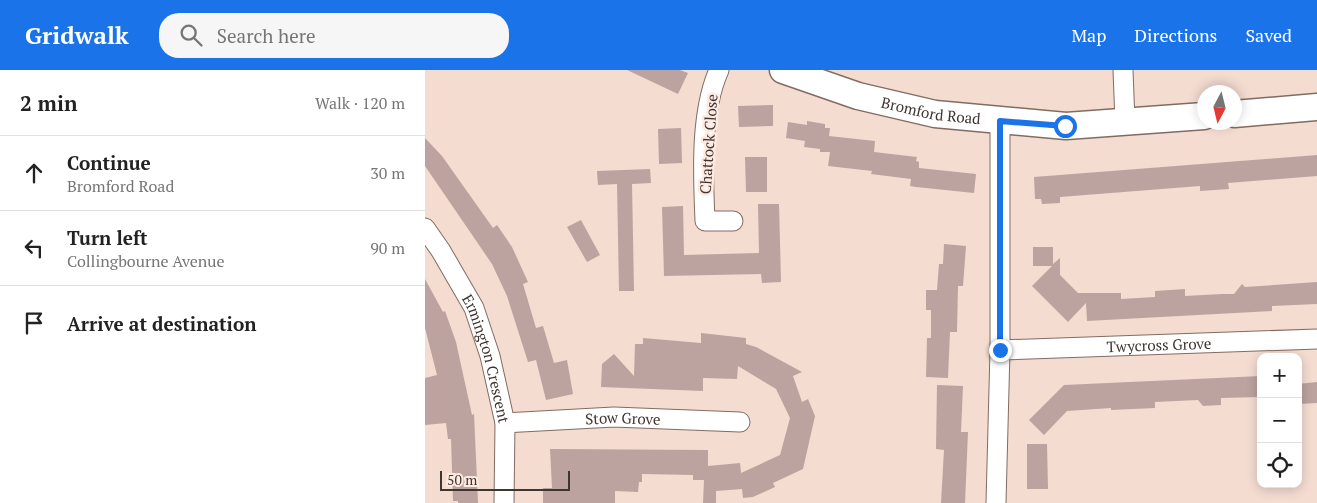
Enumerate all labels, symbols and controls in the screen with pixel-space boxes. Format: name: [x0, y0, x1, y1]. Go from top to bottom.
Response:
search box: [159, 13, 509, 58]
text: Gridwalk: [25, 19, 129, 51]
icon: search: [177, 21, 205, 49]
text: Search here: [217, 23, 316, 48]
text: Map: [1071, 23, 1106, 47]
text: Directions: [1134, 23, 1217, 47]
text: Saved: [1245, 23, 1292, 47]
north arrow: [1197, 85, 1242, 130]
text: 2 min: [20, 89, 77, 117]
text: Walk · 120 m: [315, 92, 405, 114]
street label: Bromford Road: [879, 92, 982, 128]
street label: Chattock Close: [695, 93, 721, 195]
route start: [1054, 115, 1077, 138]
text: Continue: [67, 150, 151, 175]
icon: ahead: [20, 159, 48, 187]
text: 30 m: [370, 162, 405, 184]
text: Bromford Road: [67, 175, 174, 197]
text: Turn left: [67, 225, 148, 250]
icon: left: [20, 234, 48, 262]
text: 90 m: [370, 237, 405, 259]
text: Collingbourne Avenue: [67, 250, 225, 272]
street label: Ermington Crescent: [458, 290, 515, 425]
icon: arrive: [20, 309, 48, 337]
text: Arrive at destination: [67, 311, 256, 336]
street label: Twycross Grove: [1106, 333, 1212, 356]
route end: [989, 339, 1012, 362]
map controls: [1257, 353, 1302, 488]
button: +: [1257, 353, 1302, 398]
button: −: [1257, 398, 1302, 443]
street label: Stow Grove: [585, 407, 661, 429]
button: locate: [1257, 443, 1302, 488]
scale bar: [440, 468, 570, 491]
text: 50 m: [447, 470, 477, 489]

